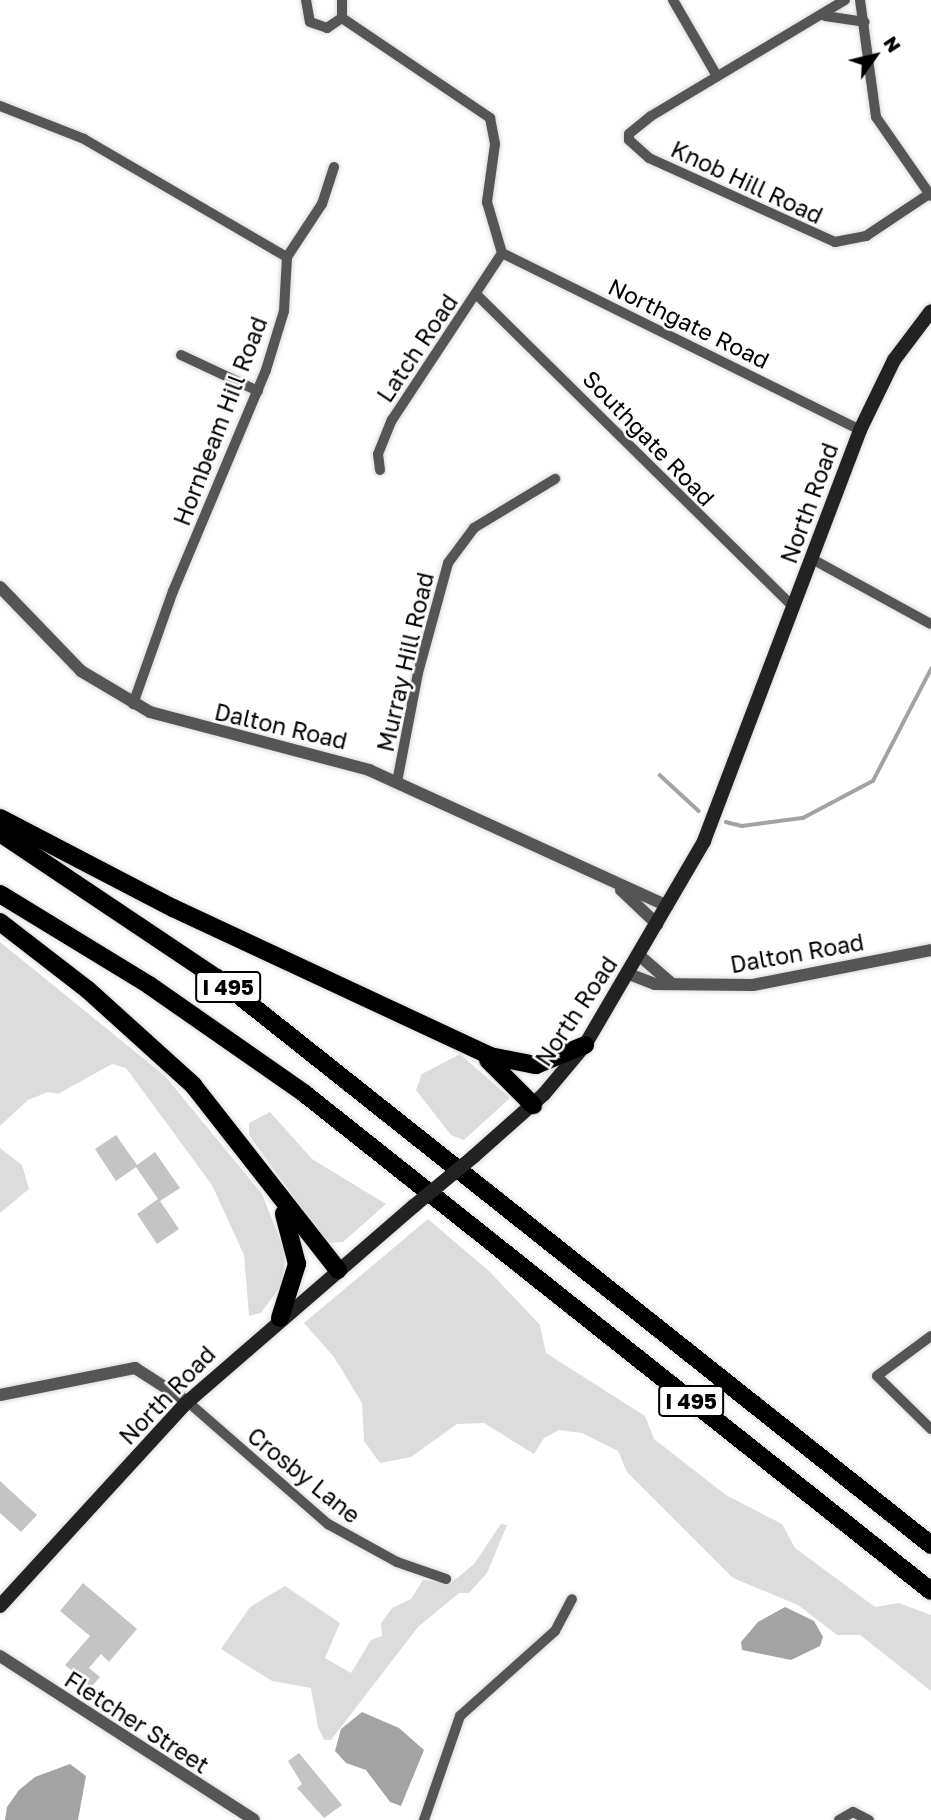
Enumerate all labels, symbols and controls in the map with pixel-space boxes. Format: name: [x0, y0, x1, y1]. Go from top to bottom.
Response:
north arrow: [840, 21, 910, 91]
text: N: [879, 32, 906, 56]
street label: Knob Hill Road: [667, 135, 827, 229]
street label: Northgate Road: [604, 272, 774, 374]
street label: Latch Road: [371, 289, 463, 407]
street label: Hornbeam Hill Road: [167, 313, 273, 529]
street label: Southgate Road: [577, 365, 721, 511]
street label: North Road: [774, 439, 844, 567]
street label: Murray Hill Road: [371, 570, 439, 754]
street label: Dalton Road: [212, 697, 350, 755]
street label: Dalton Road: [728, 928, 866, 978]
street label: North Road: [529, 951, 623, 1071]
road number: I 495: [195, 970, 261, 1004]
street label: North Road: [113, 1340, 221, 1450]
road number: I 495: [658, 1384, 724, 1418]
street label: Crosby Lane: [242, 1421, 366, 1529]
street label: Fletcher Street: [60, 1665, 214, 1779]

